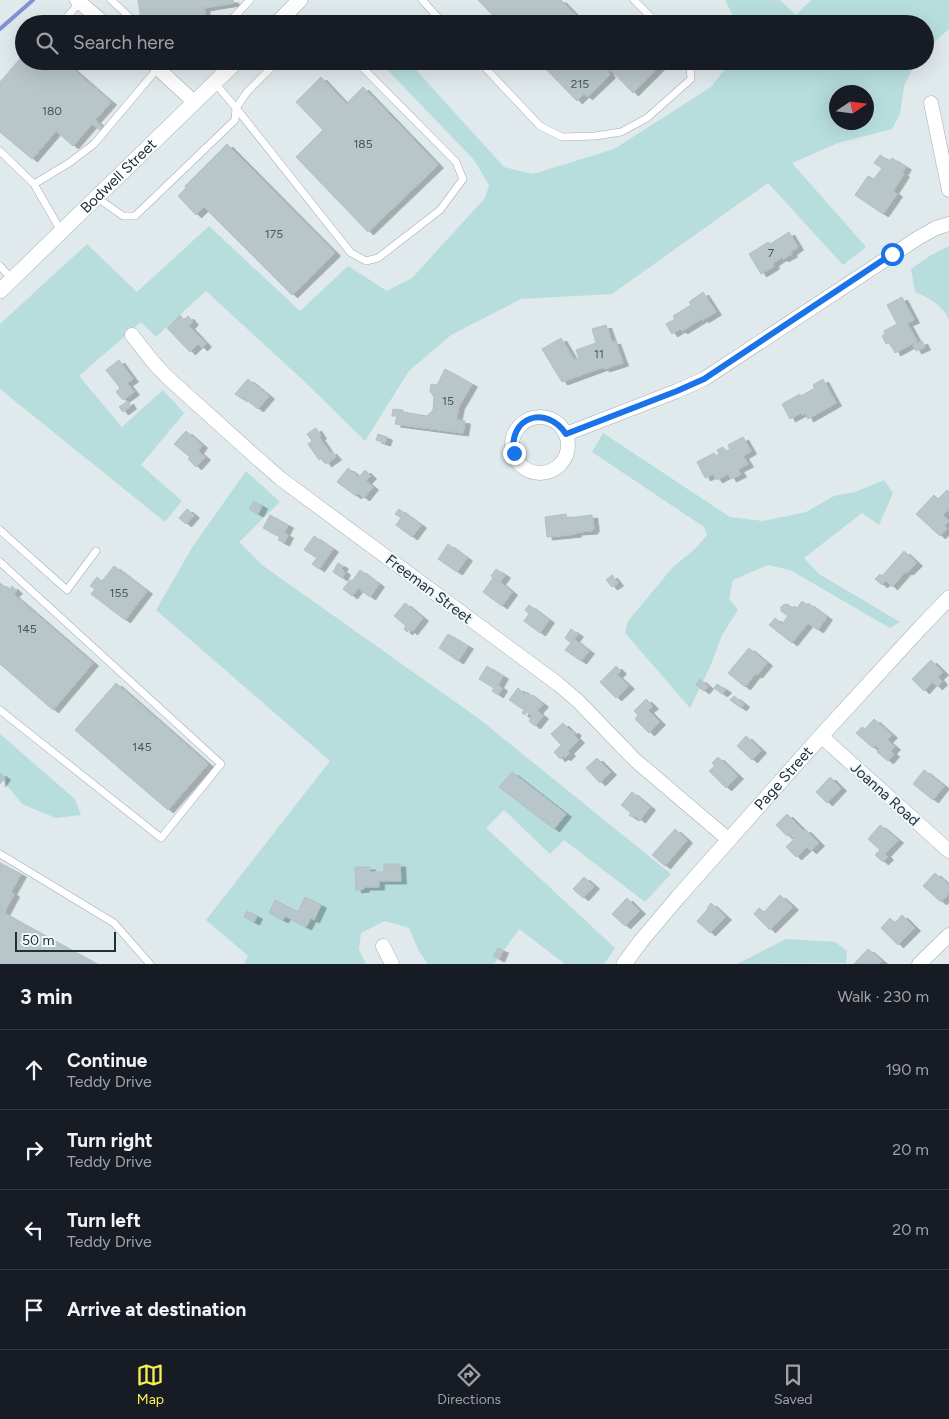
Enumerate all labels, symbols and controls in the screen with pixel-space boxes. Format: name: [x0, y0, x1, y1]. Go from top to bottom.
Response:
search box: [15, 15, 934, 70]
icon: search: [33, 29, 61, 57]
text: Search here: [73, 31, 175, 54]
house number: 215: [571, 77, 589, 91]
north arrow: [829, 85, 874, 130]
house number: 180: [42, 104, 62, 118]
street label: Bodwell Street: [77, 135, 160, 217]
house number: 185: [353, 137, 373, 151]
house number: 175: [265, 227, 283, 241]
route start: [881, 243, 904, 266]
house number: 7: [768, 246, 775, 260]
house number: 11: [594, 347, 604, 361]
house number: 15: [442, 394, 454, 408]
route end: [503, 442, 526, 465]
street label: Freeman Street: [382, 551, 476, 628]
house number: 155: [110, 586, 128, 600]
house number: 145: [17, 622, 37, 636]
house number: 145: [132, 740, 152, 754]
street label: Page Street: [751, 742, 817, 814]
street label: Joanna Road: [847, 758, 923, 830]
scale bar: [15, 929, 116, 952]
text: 50 m: [22, 932, 54, 949]
text: 3 min: [20, 984, 72, 1009]
text: Walk · 230 m: [837, 987, 929, 1006]
text: Continue: [67, 1049, 147, 1072]
icon: ahead: [20, 1056, 48, 1084]
text: 190 m: [886, 1060, 929, 1079]
text: Teddy Drive: [67, 1072, 152, 1091]
text: Turn right: [67, 1129, 153, 1152]
icon: right: [20, 1136, 48, 1164]
text: 20 m: [892, 1140, 929, 1159]
text: Teddy Drive: [67, 1152, 152, 1171]
text: Turn left: [67, 1209, 141, 1232]
icon: left: [20, 1216, 48, 1244]
text: 20 m: [892, 1220, 929, 1239]
text: Teddy Drive: [67, 1232, 152, 1251]
icon: arrive: [20, 1296, 48, 1324]
text: Arrive at destination: [67, 1298, 246, 1321]
tab: Map: [136, 1361, 164, 1408]
tab: Directions: [437, 1361, 501, 1408]
tab: Saved: [774, 1361, 813, 1408]

